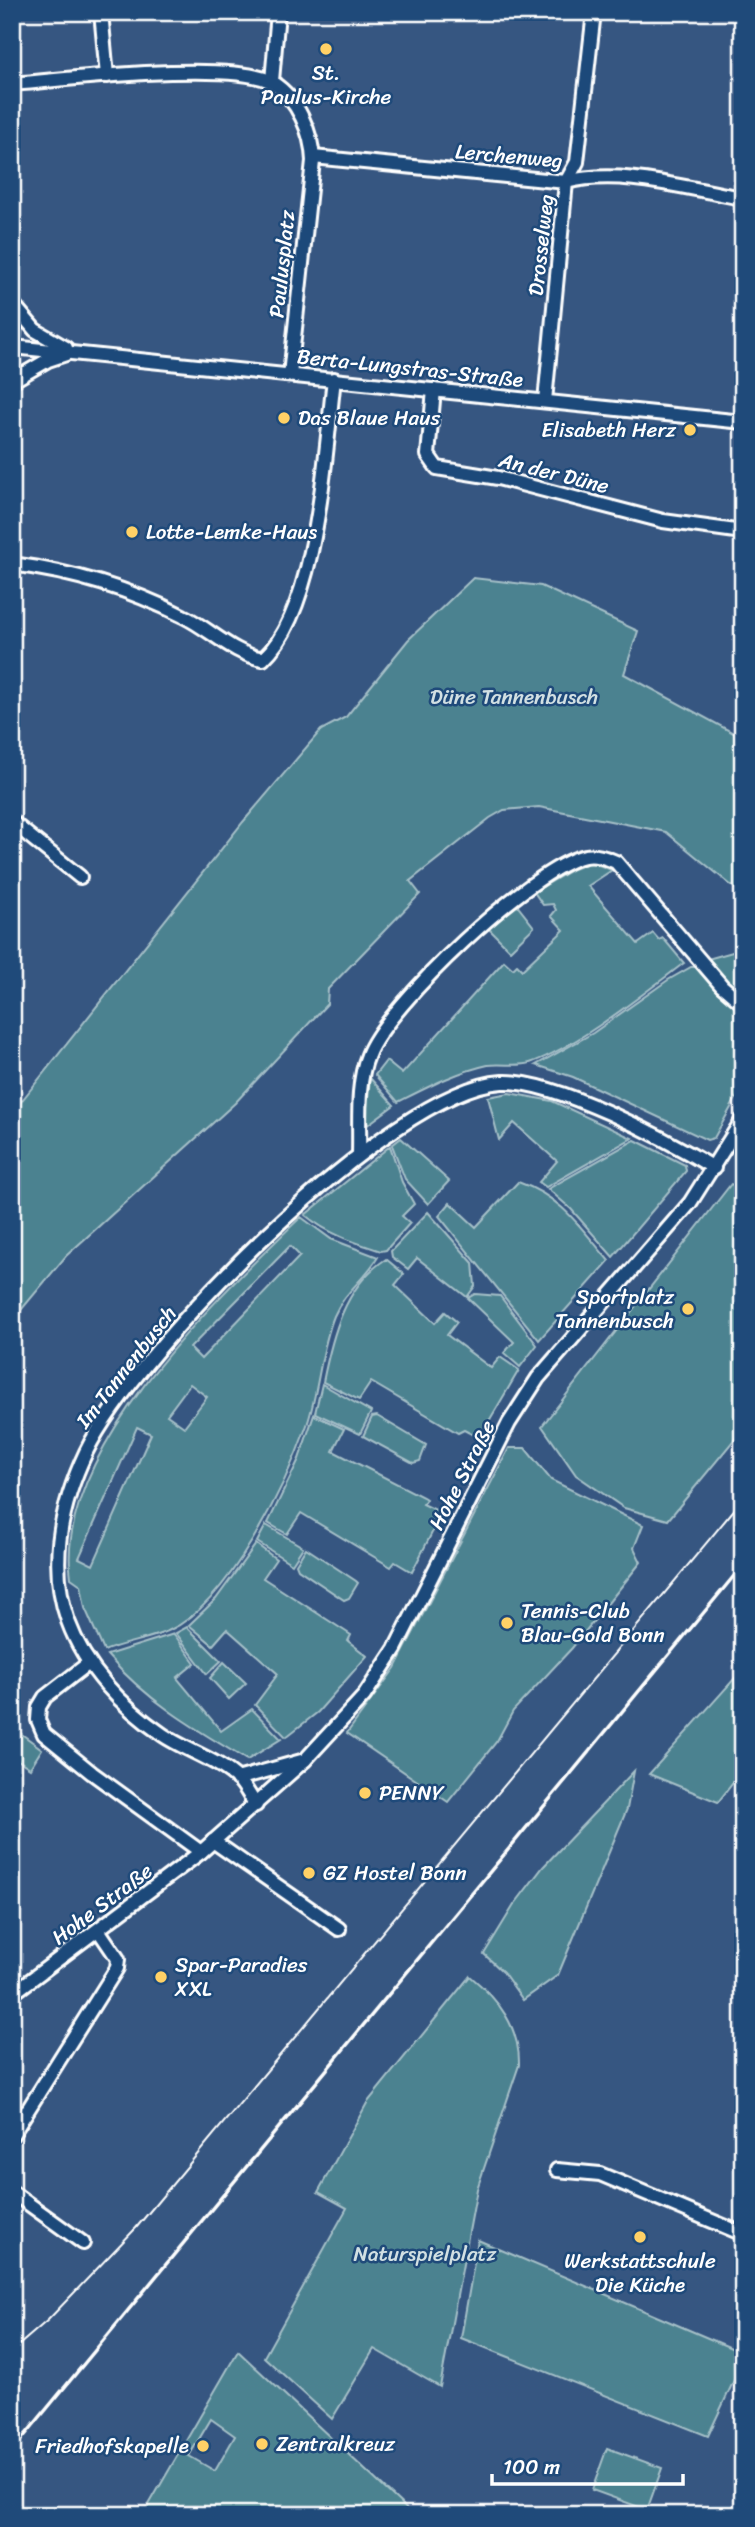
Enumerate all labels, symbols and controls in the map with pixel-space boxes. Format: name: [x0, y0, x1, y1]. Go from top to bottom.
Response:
marker: St. Paulus-Kirche: [318, 41, 334, 57]
place label: St. Paulus-Kirche: [261, 54, 392, 116]
street label: Lerchenweg: [454, 132, 564, 180]
street label: Drosselweg: [517, 192, 565, 298]
street label: Paulusplatz: [257, 208, 307, 320]
street label: Berta-Lungstras-Straße: [295, 337, 525, 399]
place label: Das Blaue Haus: [298, 399, 440, 437]
marker: Das Blaue Haus: [276, 410, 292, 426]
place label: Elisabeth Herz: [541, 411, 677, 449]
marker: Elisabeth Herz: [682, 422, 698, 438]
street label: An der Düne: [494, 441, 613, 505]
place label: Lotte-Lemke-Haus: [146, 513, 318, 551]
marker: Lotte-Lemke-Haus: [124, 524, 140, 540]
park label: Düne Tannenbusch: [430, 678, 598, 716]
place label: Sportplatz Tannenbusch: [555, 1278, 675, 1340]
street label: Im Tannenbusch: [65, 1297, 186, 1438]
marker: Sportplatz Tannenbusch: [680, 1301, 696, 1317]
street label: Hohe Straße: [418, 1413, 506, 1537]
place label: Tennis-Club Blau-Gold Bonn: [521, 1592, 665, 1654]
marker: Tennis-Club Blau-Gold Bonn: [499, 1615, 515, 1631]
place label: PENNY: [379, 1774, 445, 1812]
marker: PENNY: [357, 1785, 373, 1801]
street label: Hohe Straße: [43, 1853, 161, 1955]
place label: GZ Hostel Bonn: [323, 1854, 467, 1892]
marker: GZ Hostel Bonn: [301, 1865, 317, 1881]
place label: Spar-Paradies XXL: [174, 1946, 308, 2008]
marker: Spar-Paradies XXL: [153, 1969, 169, 1985]
marker: Werkstattschule Die Küche: [632, 2229, 648, 2245]
park label: Naturspielplatz: [353, 2235, 497, 2273]
place label: Werkstattschule Die Küche: [564, 2242, 716, 2304]
place label: Zentralkreuz: [276, 2425, 396, 2463]
place label: Friedhofskapelle: [35, 2427, 189, 2465]
marker: Zentralkreuz: [254, 2436, 270, 2452]
marker: Friedhofskapelle: [195, 2438, 211, 2454]
scale bar: [492, 2443, 683, 2487]
text: 100 m: [503, 2448, 560, 2486]

